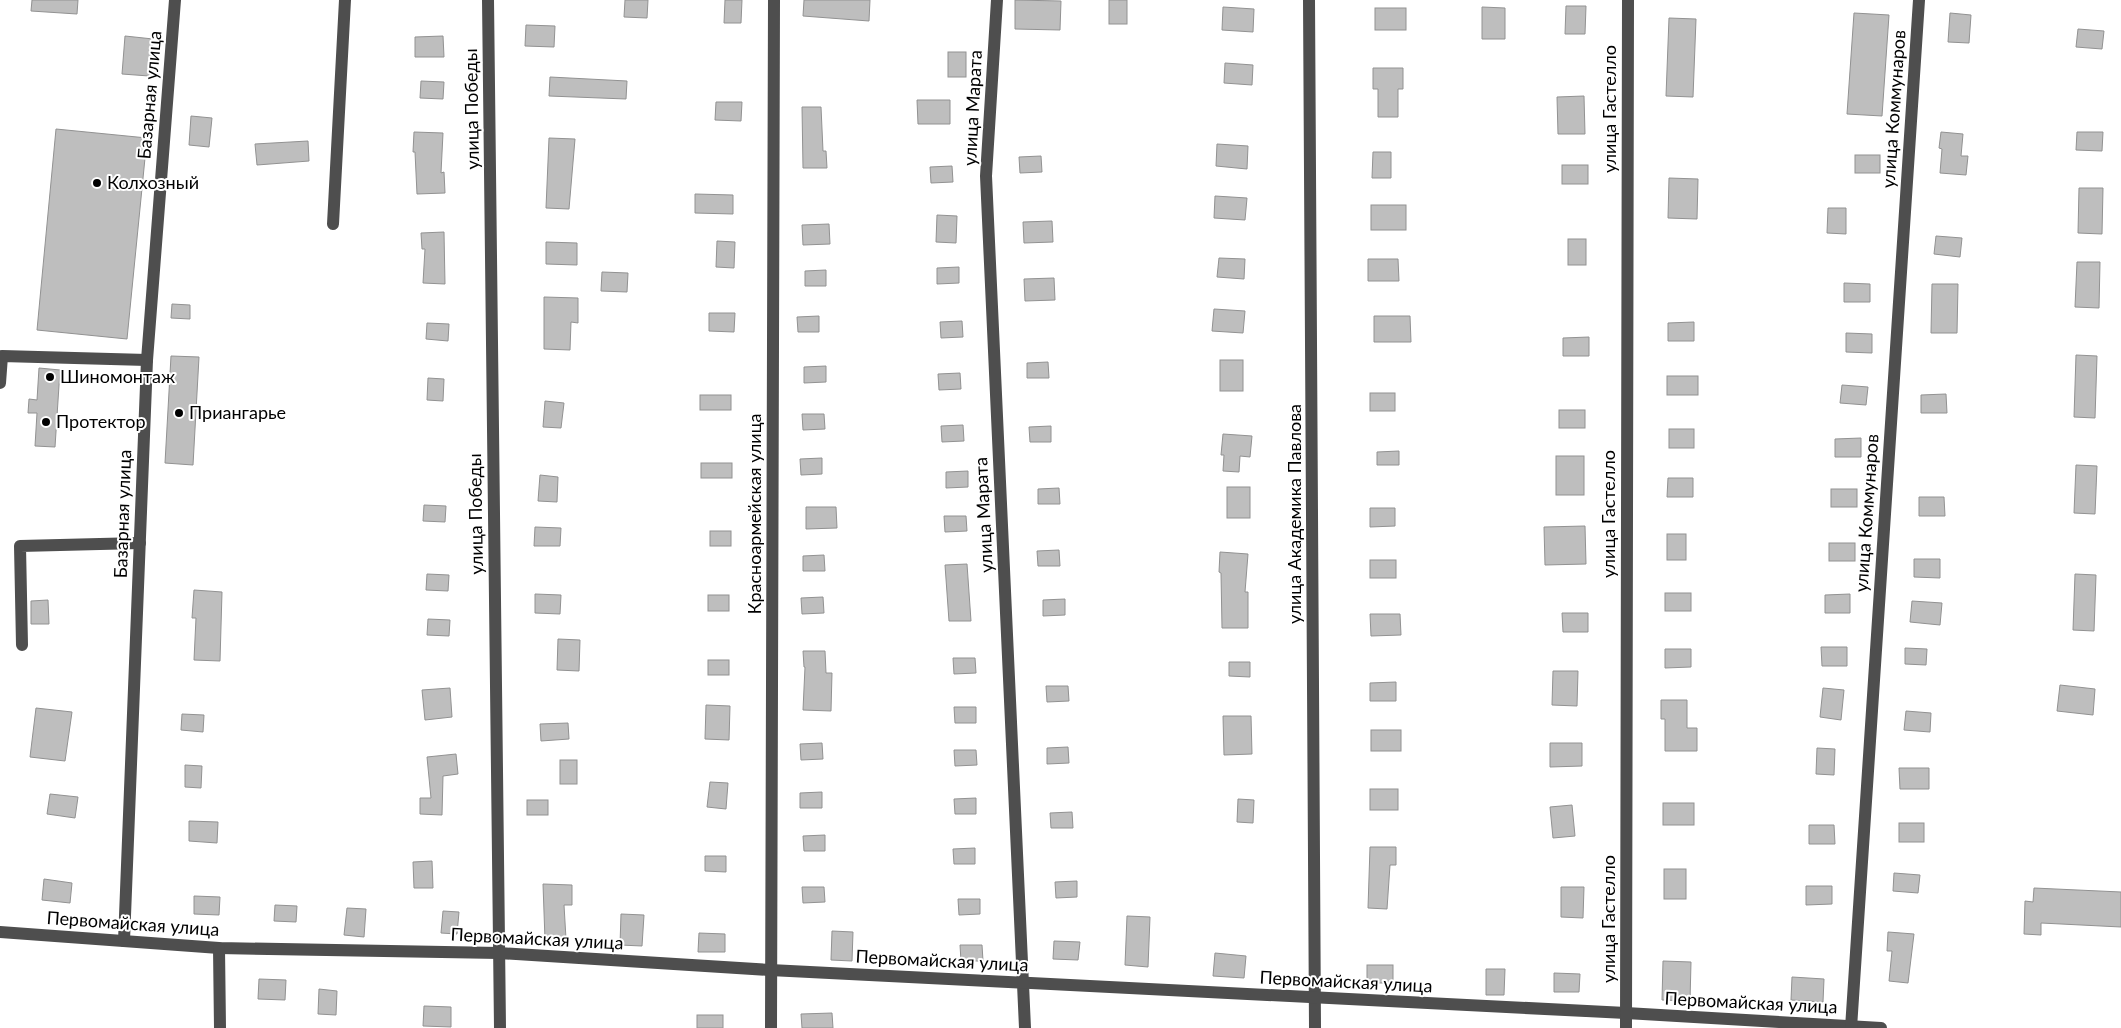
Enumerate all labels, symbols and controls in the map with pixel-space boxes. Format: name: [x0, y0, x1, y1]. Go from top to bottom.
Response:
street label: улица Коммунаров: [1877, 29, 1910, 189]
street label: Базарная улица: [132, 30, 166, 160]
street label: улица Гастелло: [1598, 45, 1620, 173]
street label: улица Победы: [459, 48, 483, 170]
street label: улица Марата: [958, 49, 986, 166]
place label: Колхозный: [107, 171, 199, 193]
marker: Колхозный: [91, 177, 103, 189]
place label: Шиномонтаж: [60, 365, 175, 387]
marker: Шиномонтаж: [44, 371, 56, 383]
place label: Приангарье: [189, 401, 286, 423]
street label: улица Академика Павлова: [1283, 404, 1305, 624]
marker: Приангарье: [173, 407, 185, 419]
place label: Протектор: [56, 410, 146, 432]
street label: Красноармейская улица: [743, 414, 765, 615]
marker: Протектор: [40, 416, 52, 428]
street label: улица Коммунаров: [1850, 433, 1883, 593]
street label: Базарная улица: [109, 449, 135, 579]
street label: улица Гастелло: [1597, 450, 1619, 578]
street label: улица Победы: [463, 453, 487, 575]
street label: улица Марата: [969, 457, 997, 574]
street label: улица Гастелло: [1597, 855, 1619, 983]
street label: Первомайская улица: [46, 906, 220, 940]
street label: Первомайская улица: [450, 922, 624, 954]
street label: Первомайская улица: [855, 944, 1029, 976]
street label: Первомайская улица: [1259, 965, 1433, 997]
street label: Первомайская улица: [1664, 986, 1838, 1018]

